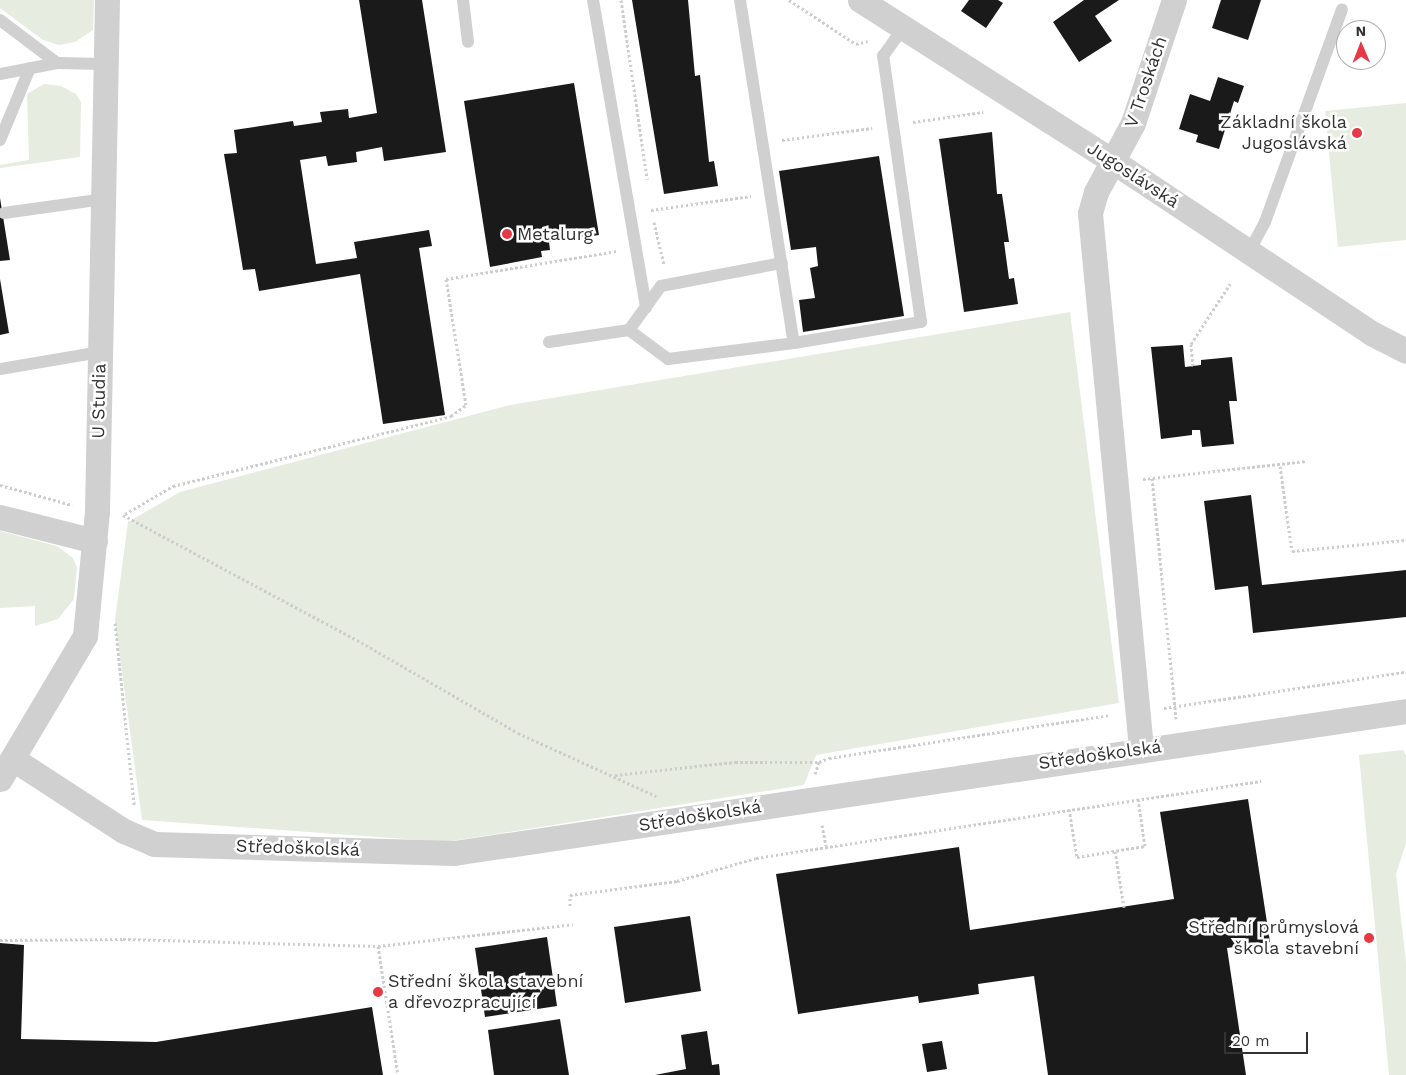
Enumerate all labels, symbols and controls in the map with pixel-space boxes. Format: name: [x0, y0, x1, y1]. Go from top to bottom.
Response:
north arrow: [1336, 20, 1386, 70]
text: N: [1355, 23, 1366, 39]
street label: V Troskách: [1120, 33, 1172, 131]
place label: Základní škola Jugoslávská: [1220, 112, 1347, 154]
marker: Základní škola Jugoslávská: [1351, 127, 1363, 139]
street label: Jugoslávská: [1083, 137, 1183, 213]
place label: Metalurg: [517, 223, 593, 245]
marker: Metalurg: [501, 228, 513, 240]
street label: U Studia: [88, 363, 110, 439]
street label: Středoškolská: [1037, 736, 1163, 774]
street label: Středoškolská: [637, 796, 763, 836]
street label: Středoškolská: [236, 835, 360, 861]
place label: Střední průmyslová škola stavební: [1188, 917, 1359, 960]
marker: Střední průmyslová škola stavební: [1363, 932, 1375, 944]
place label: Střední škola stavební a dřevozpracující: [388, 971, 584, 1014]
marker: Střední škola stavební a dřevozpracující: [372, 986, 384, 998]
scale bar: [1226, 1022, 1310, 1054]
text: 20 m: [1232, 1032, 1270, 1050]

